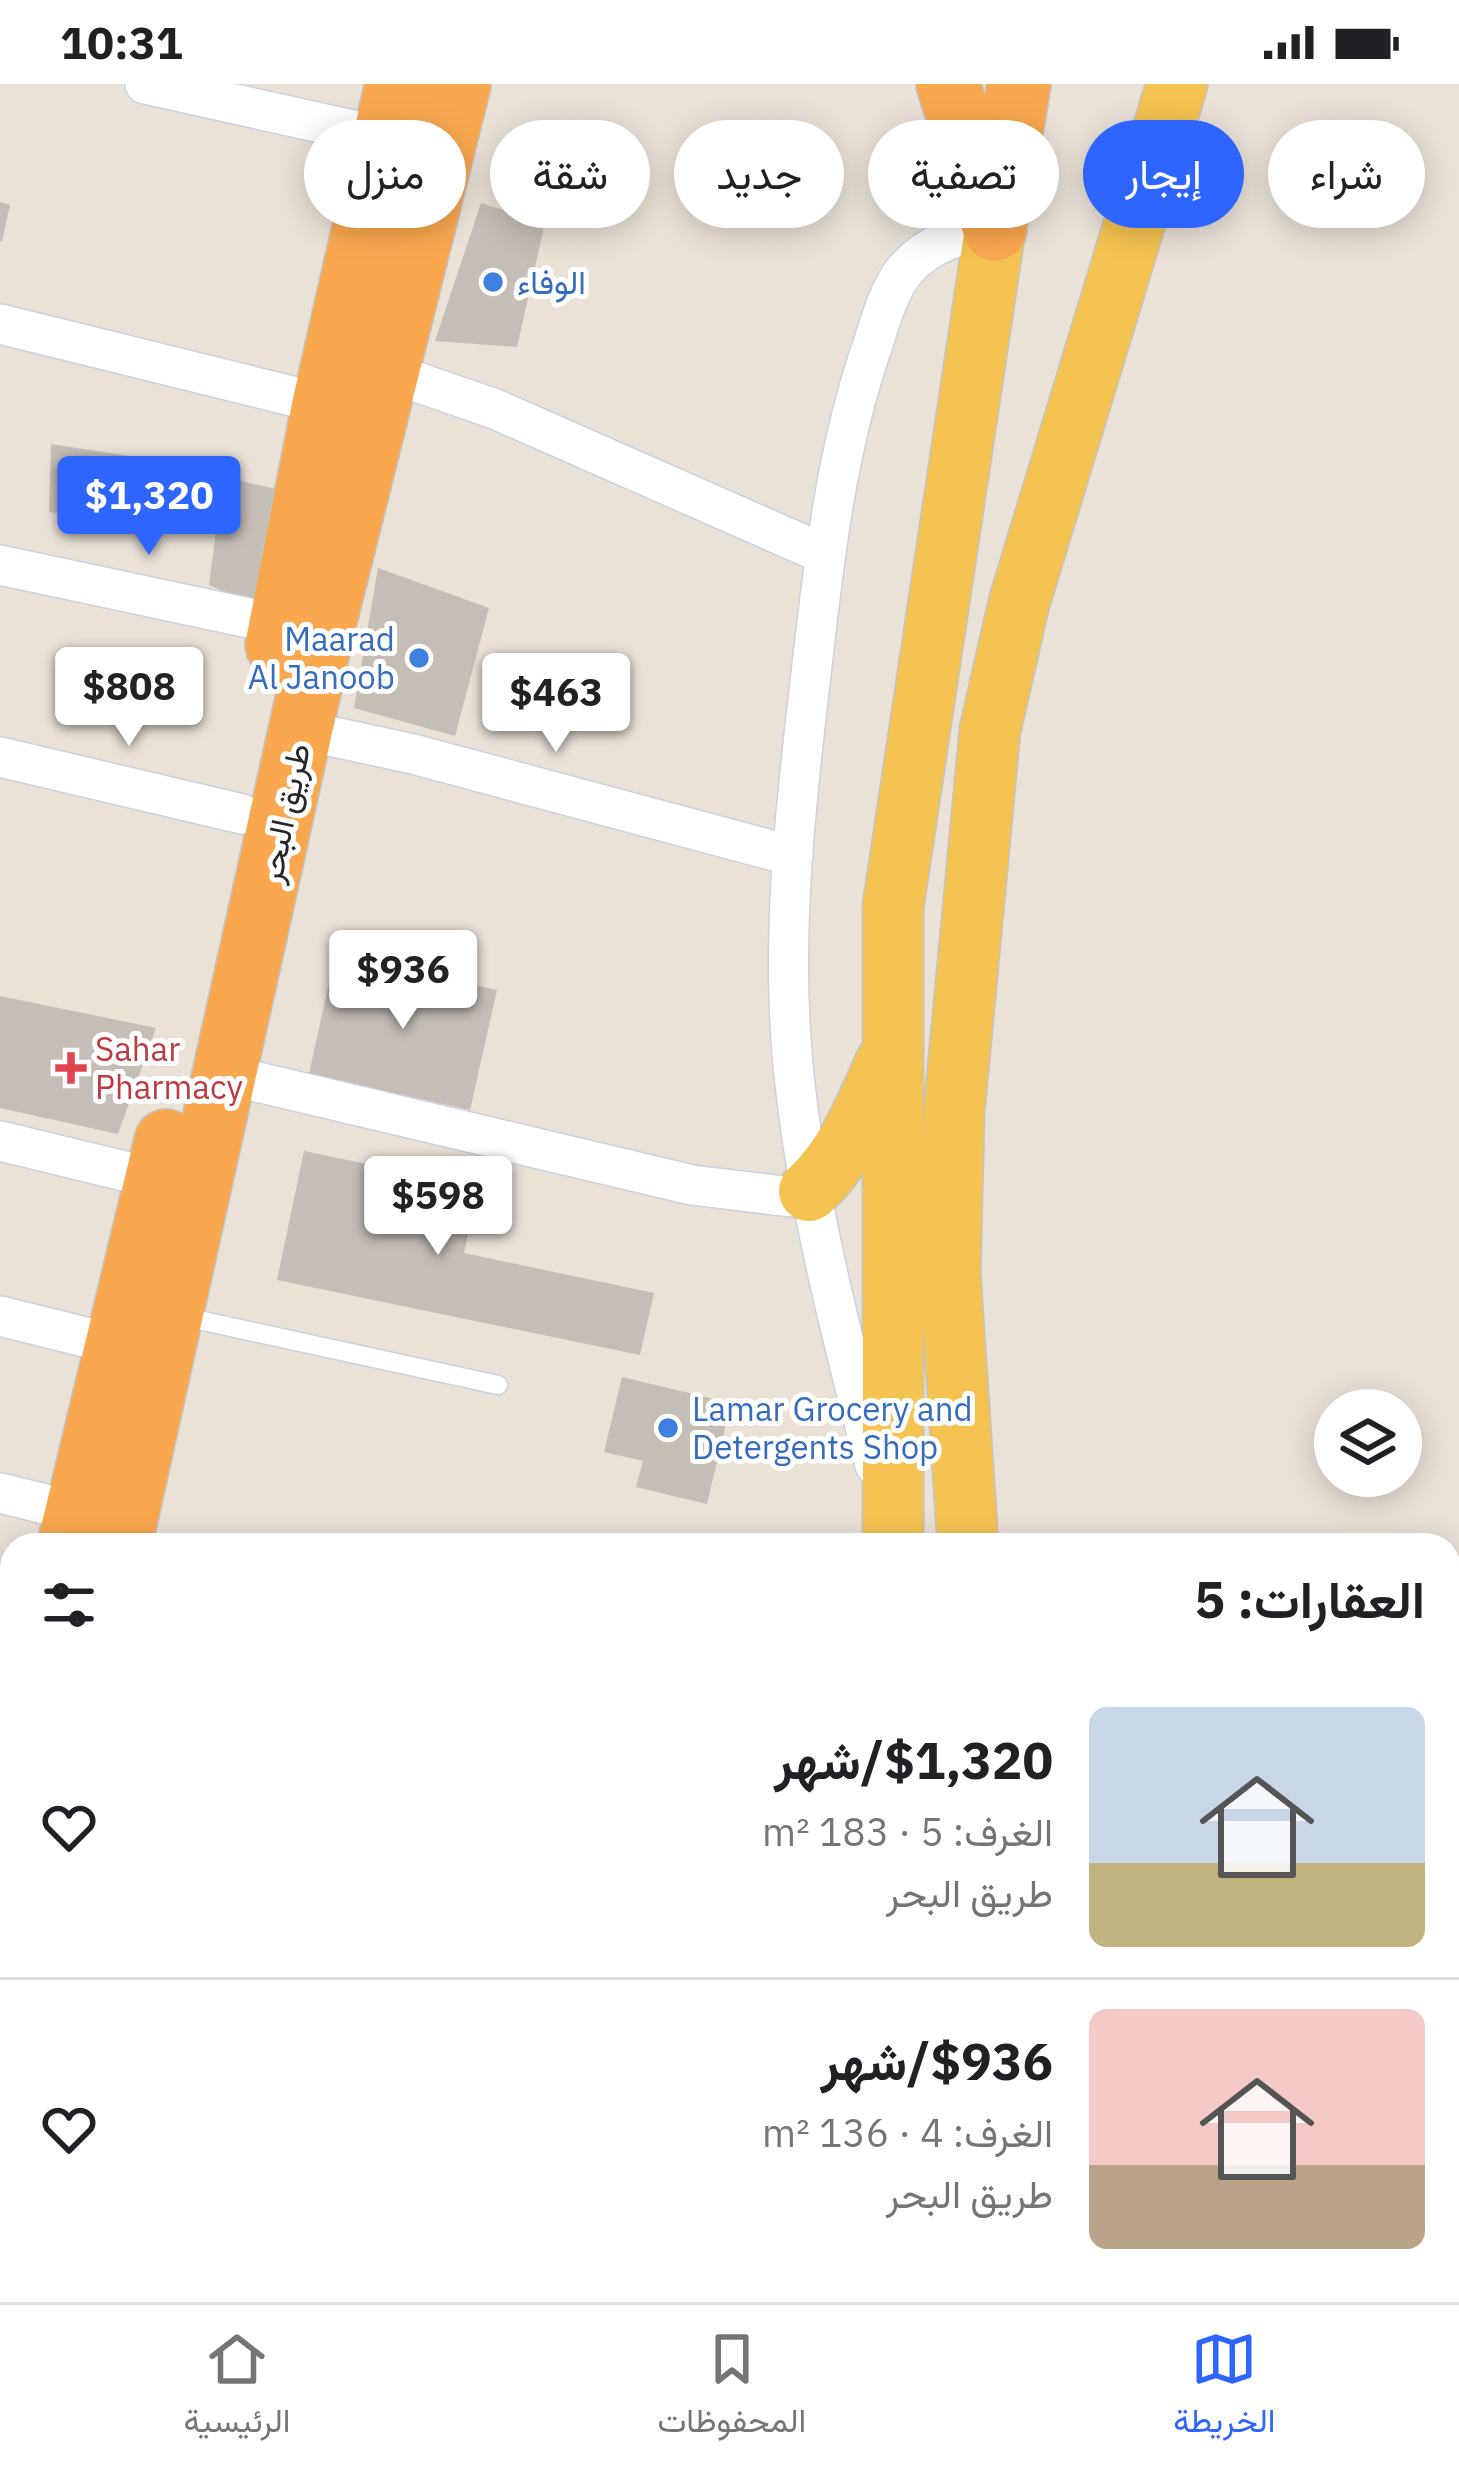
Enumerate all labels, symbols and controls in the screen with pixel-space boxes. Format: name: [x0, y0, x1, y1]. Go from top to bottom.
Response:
text: 10:31: [60, 13, 183, 71]
chip: منزل: [304, 120, 466, 228]
chip: شقة: [490, 120, 650, 228]
chip: جديد: [674, 120, 844, 228]
chip: تصفية: [868, 120, 1059, 228]
chip: إيجار: [1083, 120, 1244, 228]
chip: شراء: [1268, 120, 1425, 228]
place label: الوفاء: [517, 260, 586, 303]
marker: الوفاء: [480, 269, 506, 295]
pin: $1,320: [51, 456, 247, 558]
text: $1,320: [84, 469, 214, 520]
place label: Maarad Al Janoob: [248, 617, 395, 698]
marker: Maarad Al Janoob: [406, 645, 432, 671]
pin: $808: [58, 647, 200, 749]
pin: $463: [485, 653, 627, 755]
text: $808: [82, 660, 176, 711]
text: $463: [509, 666, 603, 717]
street label: طريق البحر: [248, 739, 319, 888]
pin: $936: [332, 930, 474, 1032]
text: $936: [356, 943, 450, 994]
place label: Sahar Pharmacy: [95, 1027, 243, 1108]
marker: Sahar Pharmacy: [58, 1055, 84, 1081]
pin: $598: [367, 1156, 509, 1258]
text: $598: [391, 1169, 485, 1220]
place label: Lamar Grocery and Detergents Shop: [692, 1387, 973, 1468]
map controls: [1314, 1389, 1422, 1497]
button: layers: [1314, 1389, 1422, 1497]
marker: Lamar Grocery and Detergents Shop: [655, 1415, 681, 1441]
text: العقارات: 5: [1195, 1566, 1425, 1632]
icon: filters: [36, 1572, 102, 1638]
text: $1,320/شهر: [774, 1727, 1053, 1793]
icon: home: [1185, 1755, 1329, 1899]
icon: heart: [36, 1794, 102, 1860]
text: الغرف: 5 · 183 m²: [762, 1806, 1053, 1857]
text: طريق البحر: [886, 1867, 1053, 1918]
text: $936/شهر: [821, 2028, 1053, 2094]
icon: home: [1185, 2057, 1329, 2201]
icon: heart: [36, 2096, 102, 2162]
text: الغرف: 4 · 136 m²: [762, 2107, 1053, 2158]
text: طريق البحر: [886, 2168, 1053, 2219]
tab: الرئيسية: [184, 2326, 290, 2450]
tab: المحفوظات: [657, 2326, 806, 2450]
tab: الخريطة: [1173, 2326, 1275, 2450]

